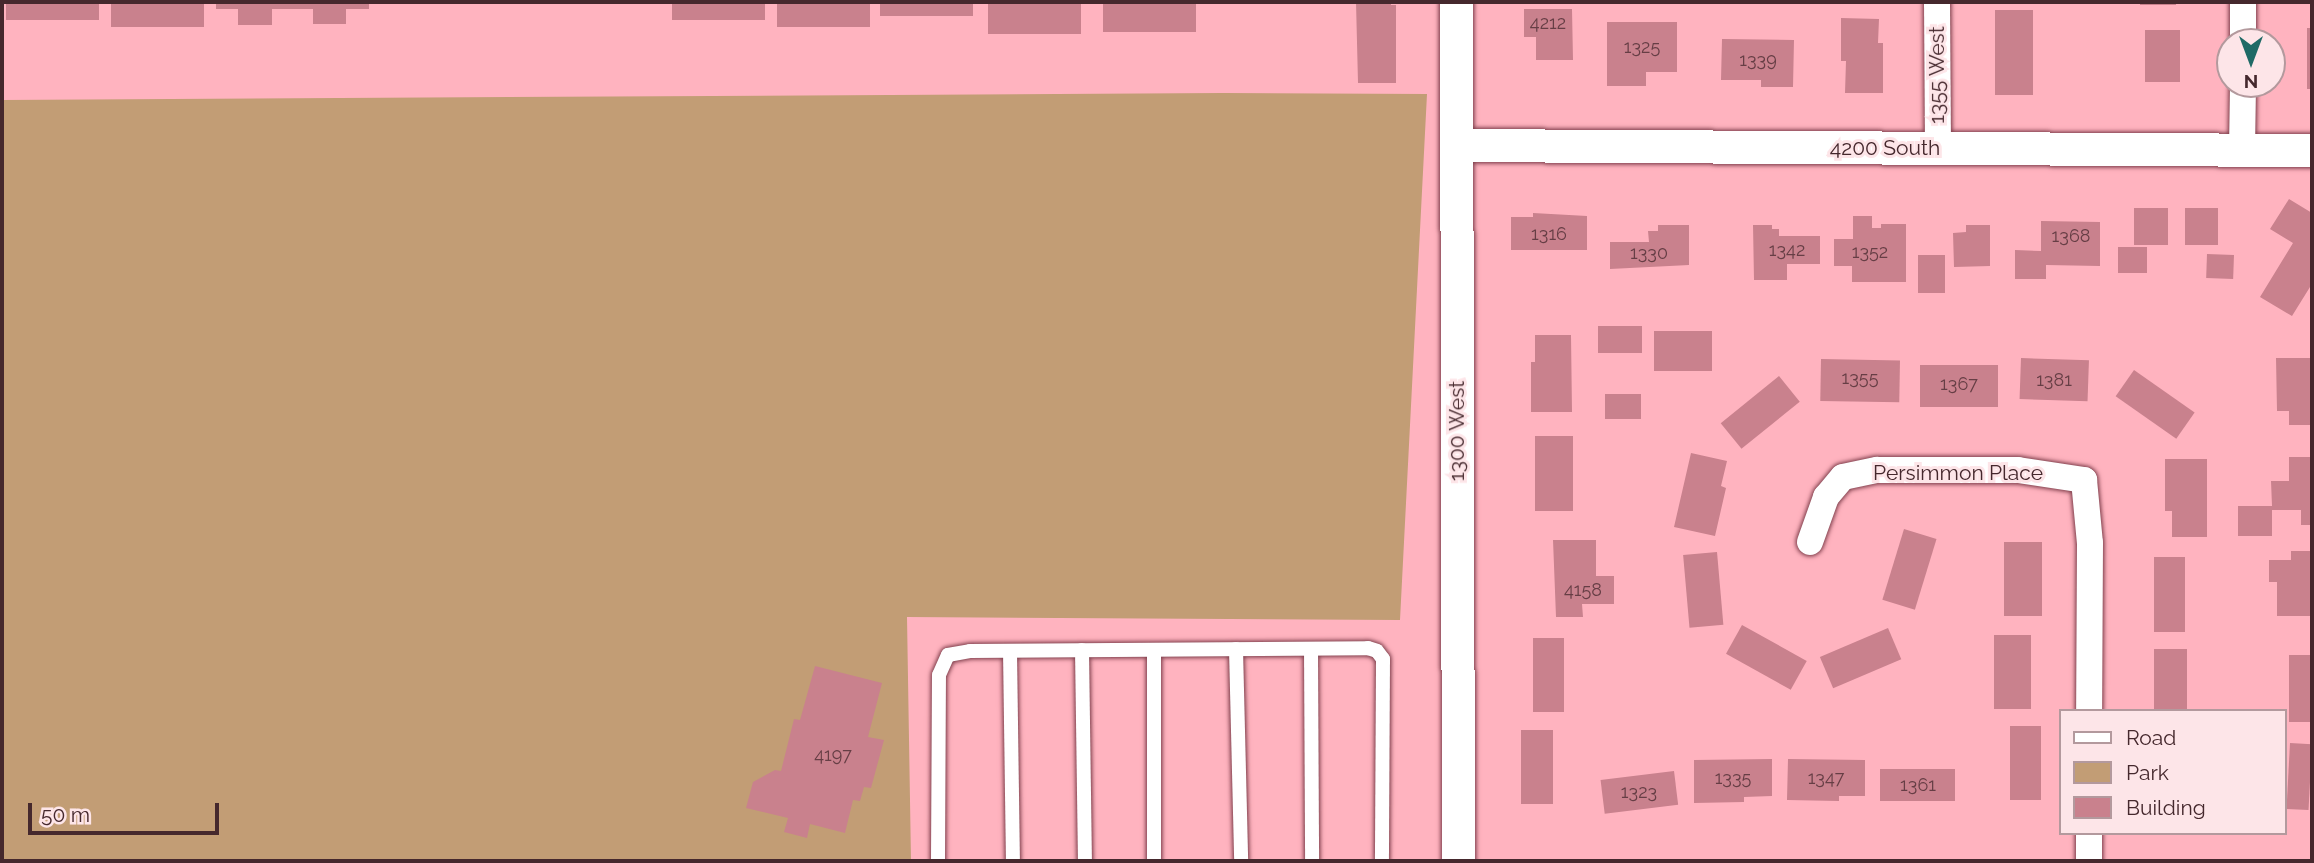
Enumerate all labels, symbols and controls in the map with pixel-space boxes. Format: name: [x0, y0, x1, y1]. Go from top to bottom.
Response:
house number: 4212: [1530, 12, 1566, 34]
street label: 1355 West: [1924, 26, 1950, 124]
north arrow: [2216, 28, 2286, 98]
house number: 1325: [1624, 36, 1660, 58]
house number: 1339: [1739, 49, 1777, 71]
text: N: [2244, 71, 2258, 93]
street label: 4200 South: [1830, 135, 1940, 161]
house number: 1316: [1531, 223, 1567, 245]
house number: 1368: [2052, 225, 2090, 247]
house number: 1342: [1769, 239, 1805, 261]
house number: 1352: [1852, 241, 1888, 263]
house number: 1330: [1630, 242, 1668, 264]
house number: 1355: [1842, 367, 1878, 389]
house number: 1381: [2036, 369, 2072, 391]
house number: 1367: [1940, 373, 1978, 395]
street label: 1300 West: [1444, 380, 1470, 482]
street label: Persimmon Place: [1873, 460, 2043, 486]
house number: 4158: [1564, 579, 1602, 601]
legend: [2058, 709, 2286, 835]
text: Road: [2126, 725, 2176, 750]
house number: 4197: [814, 744, 852, 766]
text: Park: [2126, 760, 2169, 785]
house number: 1335: [1715, 767, 1751, 789]
house number: 1347: [1808, 767, 1844, 789]
house number: 1361: [1900, 774, 1936, 796]
house number: 1323: [1621, 781, 1657, 803]
scale bar: [32, 790, 222, 834]
text: Building: [2126, 795, 2206, 820]
text: 50 m: [41, 802, 90, 827]

